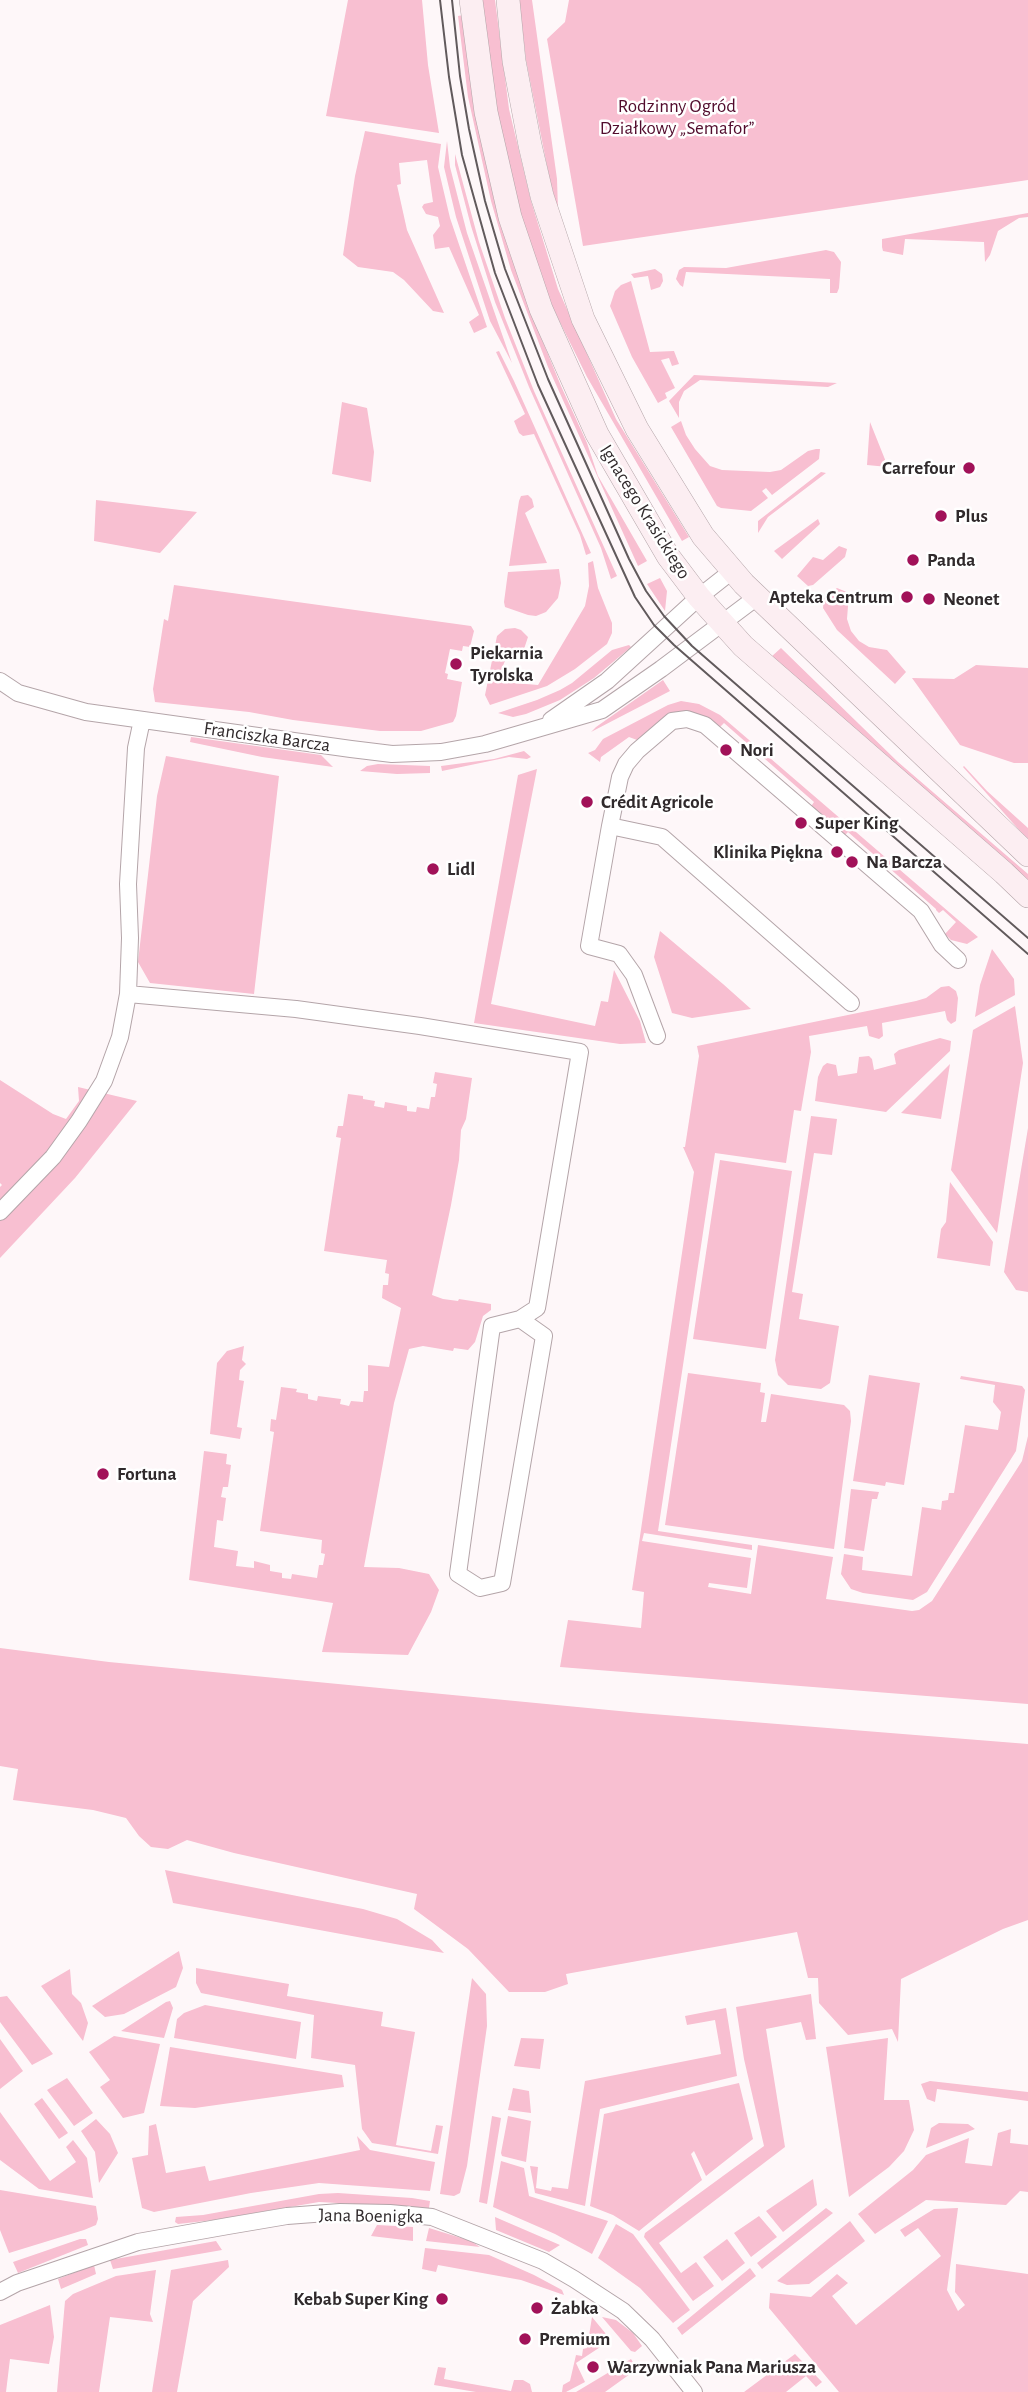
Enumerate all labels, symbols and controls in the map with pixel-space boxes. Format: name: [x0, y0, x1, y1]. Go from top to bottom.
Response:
park label: Rodzinny Ogród Działkowy „Semafor”: [600, 95, 754, 139]
street label: Ignacego Krasickiego: [594, 441, 696, 583]
place label: Carrefour: [882, 457, 955, 479]
marker: Carrefour: [961, 460, 977, 476]
place label: Plus: [955, 505, 988, 527]
marker: Plus: [933, 508, 949, 524]
place label: Panda: [927, 549, 975, 571]
marker: Panda: [905, 552, 921, 568]
place label: Apteka Centrum: [769, 586, 893, 608]
place label: Neonet: [943, 588, 1000, 610]
marker: Apteka Centrum: [899, 589, 915, 605]
marker: Neonet: [921, 591, 937, 607]
place label: Piekarnia Tyrolska: [470, 642, 543, 686]
marker: Piekarnia Tyrolska: [448, 656, 464, 672]
street label: Franciszka Barcza: [202, 717, 332, 757]
place label: Nori: [740, 739, 774, 761]
marker: Nori: [718, 742, 734, 758]
place label: Crédit Agricole: [601, 791, 713, 813]
marker: Crédit Agricole: [579, 794, 595, 810]
place label: Super King: [815, 812, 898, 834]
marker: Super King: [793, 815, 809, 831]
place label: Klinika Piękna: [713, 841, 823, 863]
marker: Klinika Piękna: [829, 844, 845, 860]
place label: Na Barcza: [866, 851, 942, 873]
marker: Na Barcza: [844, 854, 860, 870]
place label: Lidl: [447, 858, 475, 880]
marker: Lidl: [425, 861, 441, 877]
place label: Fortuna: [117, 1463, 177, 1485]
marker: Fortuna: [95, 1466, 111, 1482]
street label: Jana Boenigka: [318, 2204, 424, 2228]
place label: Kebab Super King: [293, 2288, 428, 2310]
marker: Kebab Super King: [434, 2291, 450, 2307]
place label: Żabka: [551, 2297, 599, 2319]
marker: Żabka: [529, 2300, 545, 2316]
place label: Premium: [539, 2328, 610, 2350]
marker: Premium: [517, 2331, 533, 2347]
place label: Warzywniak Pana Mariusza: [607, 2356, 816, 2378]
marker: Warzywniak Pana Mariusza: [585, 2359, 601, 2375]

